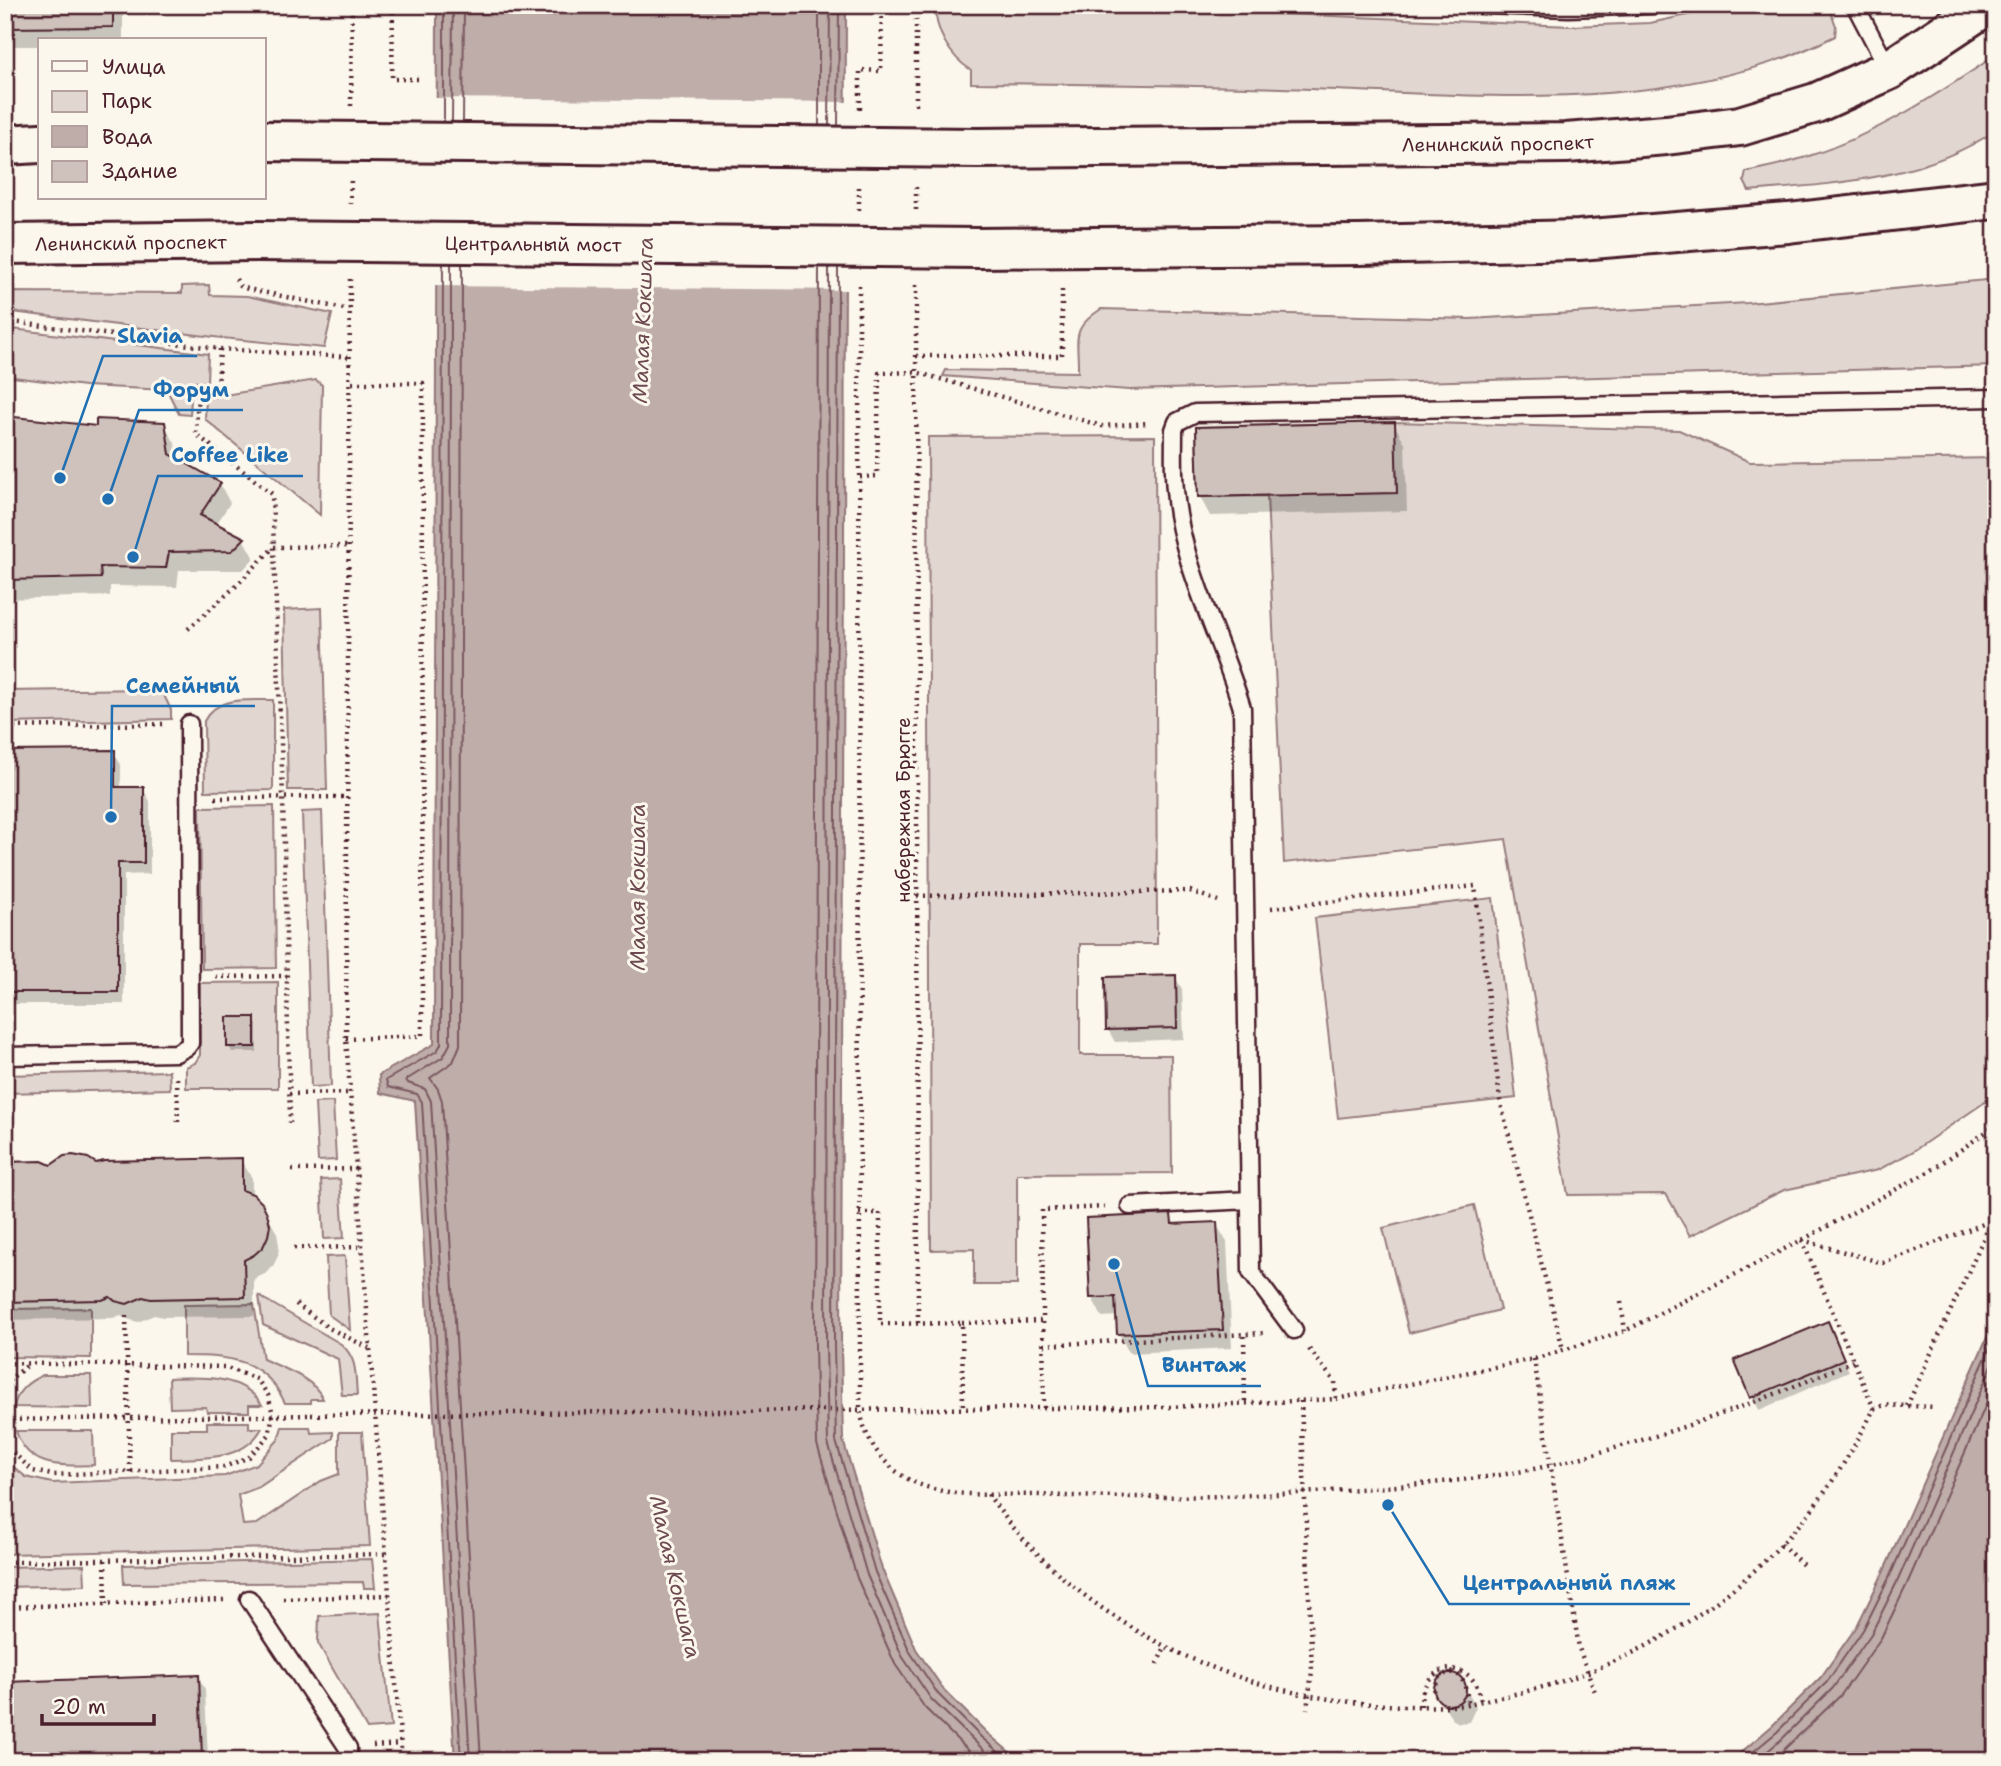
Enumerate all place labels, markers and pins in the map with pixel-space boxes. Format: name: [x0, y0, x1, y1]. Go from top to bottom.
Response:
callout: Slavia: [103, 314, 197, 356]
callout: Форум: [139, 368, 243, 410]
callout: Coffee Like: [158, 434, 303, 476]
callout: Семейный: [112, 664, 255, 706]
callout: Винтаж: [1148, 1344, 1261, 1386]
callout: Центральный пляж: [1449, 1562, 1690, 1604]

